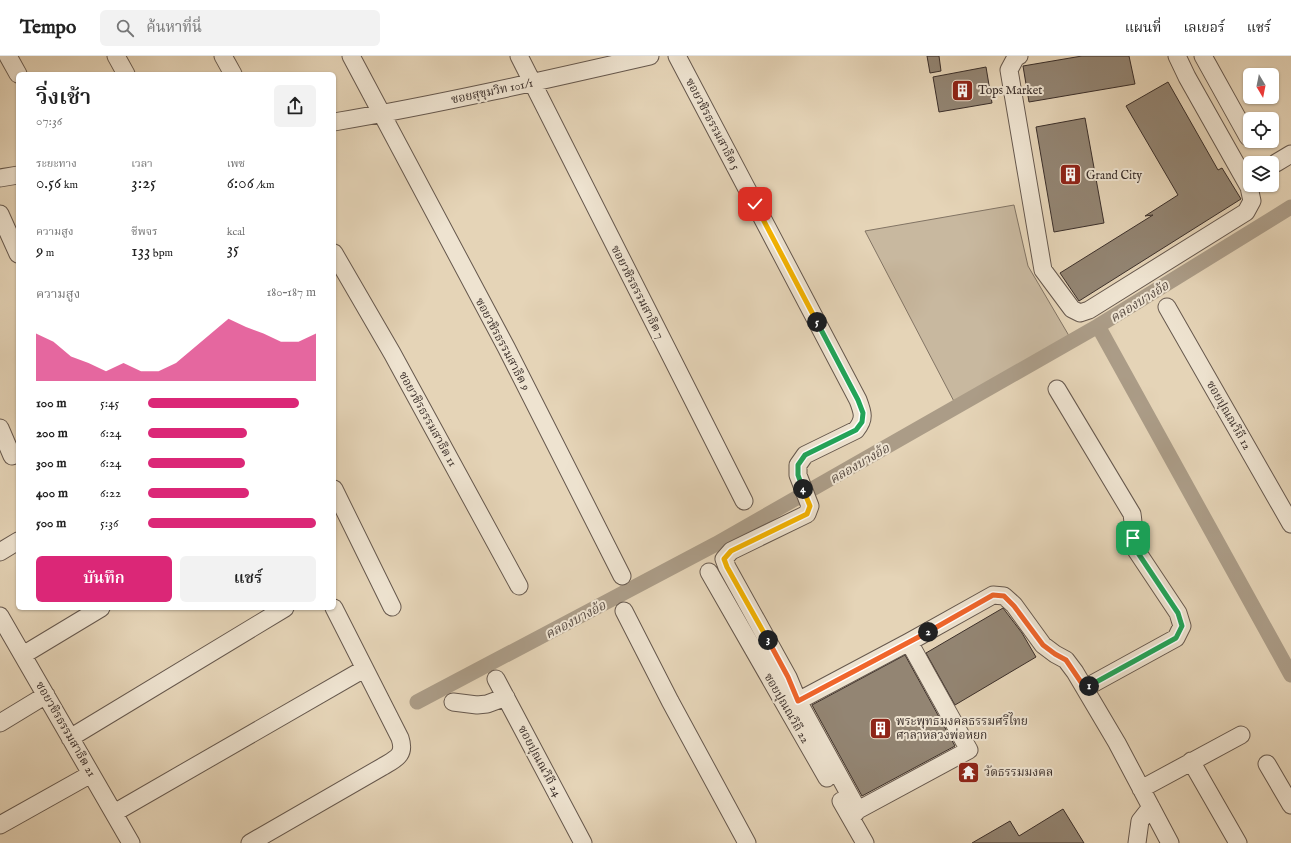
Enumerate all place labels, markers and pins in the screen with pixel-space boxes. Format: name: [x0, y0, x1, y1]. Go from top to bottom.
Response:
building icon: Tops Market: [950, 77, 976, 103]
place label: Tops Market: [978, 83, 1042, 99]
building icon: Grand City: [1057, 162, 1083, 188]
place label: Grand City: [1086, 168, 1142, 183]
pin: [738, 187, 772, 221]
pin: 5: [807, 312, 827, 332]
pin: 4: [793, 479, 813, 499]
pin: [1116, 521, 1150, 555]
pin: 2: [918, 622, 938, 642]
pin: 3: [758, 630, 778, 650]
pin: 1: [1079, 676, 1099, 696]
place label: พระพุทธมงคลธรรมศรีไทย ศาลาหลวงพ่อหยก: [896, 712, 1028, 743]
building icon: พระพุทธมงคลธรรมศรีไทย ศาลาหลวงพ่อหยก: [867, 715, 893, 741]
temple icon: วัดธรรมมงคล: [956, 759, 982, 785]
place label: วัดธรรมมงคล: [984, 765, 1053, 780]

